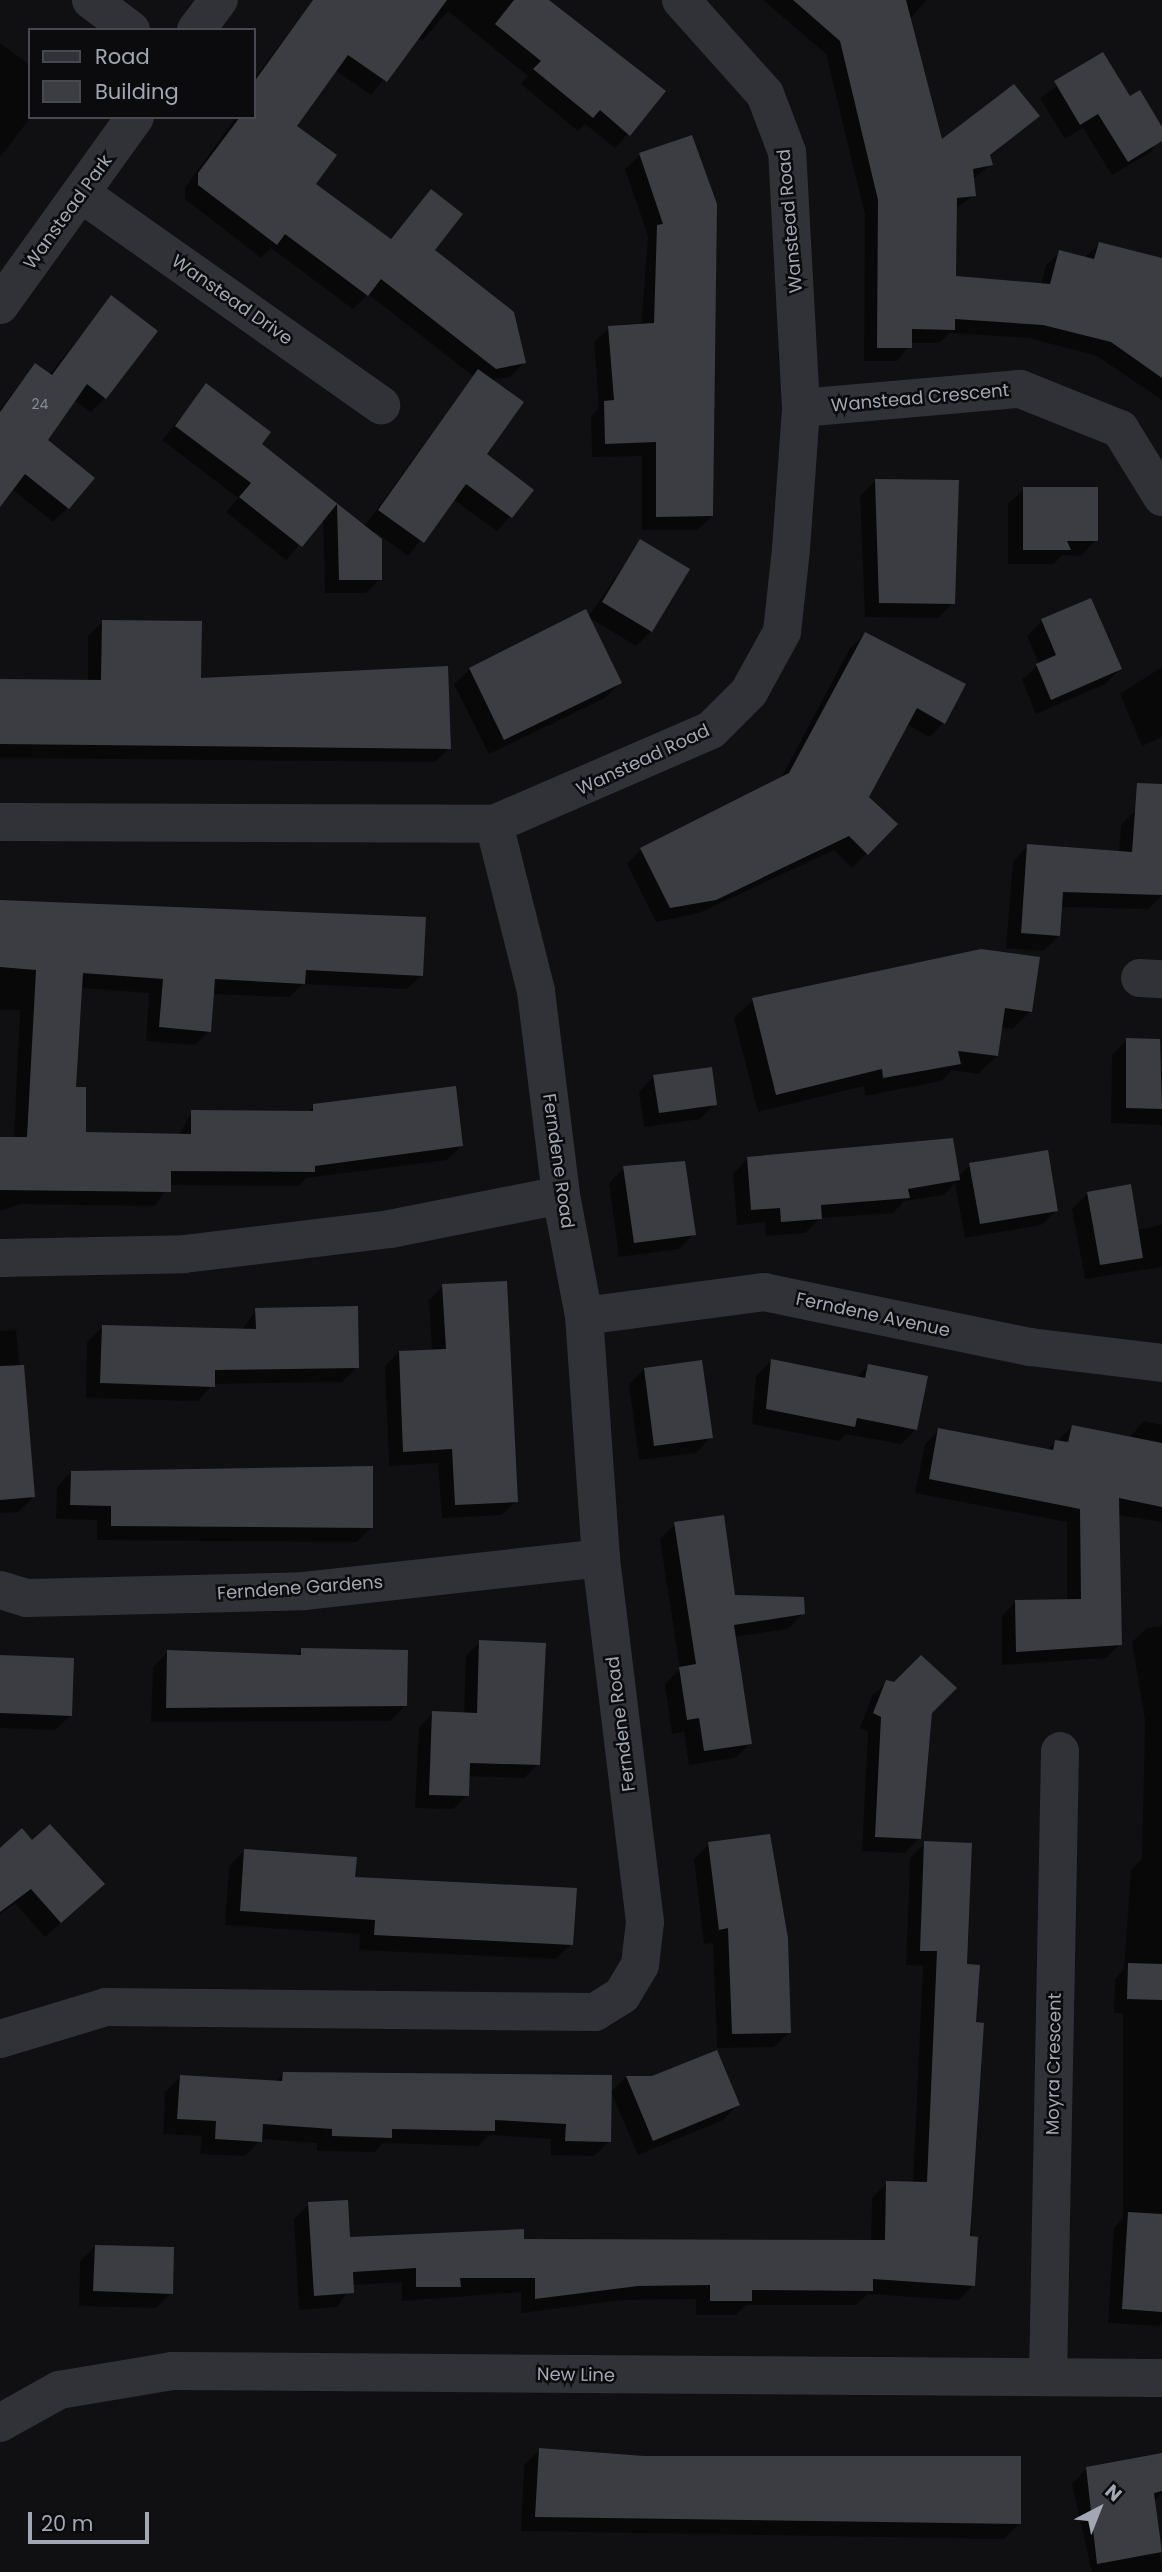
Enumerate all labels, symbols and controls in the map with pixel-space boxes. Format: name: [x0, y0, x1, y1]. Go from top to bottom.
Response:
legend: [28, 28, 256, 119]
text: Road: [95, 42, 150, 71]
text: Building: [95, 77, 179, 106]
street label: Wanstead Road: [773, 148, 807, 294]
street label: Wanstead Park: [19, 151, 117, 273]
street label: Wanstead Drive: [167, 250, 297, 350]
street label: Wanstead Crescent: [830, 379, 1010, 417]
house number: 24: [32, 396, 48, 412]
street label: Wanstead Road: [573, 720, 713, 800]
street label: Ferndene Road: [538, 1092, 578, 1230]
street label: Ferndene Avenue: [794, 1288, 952, 1342]
street label: Ferndene Gardens: [216, 1571, 384, 1605]
street label: Ferndene Road: [602, 1655, 640, 1793]
street label: Moyra Crescent: [1042, 1993, 1066, 2135]
street label: New Line: [537, 2364, 615, 2386]
north arrow: [1064, 2474, 1134, 2544]
text: N: [1099, 2478, 1128, 2508]
scale bar: [32, 2498, 152, 2542]
text: 20 m: [41, 2509, 94, 2538]

